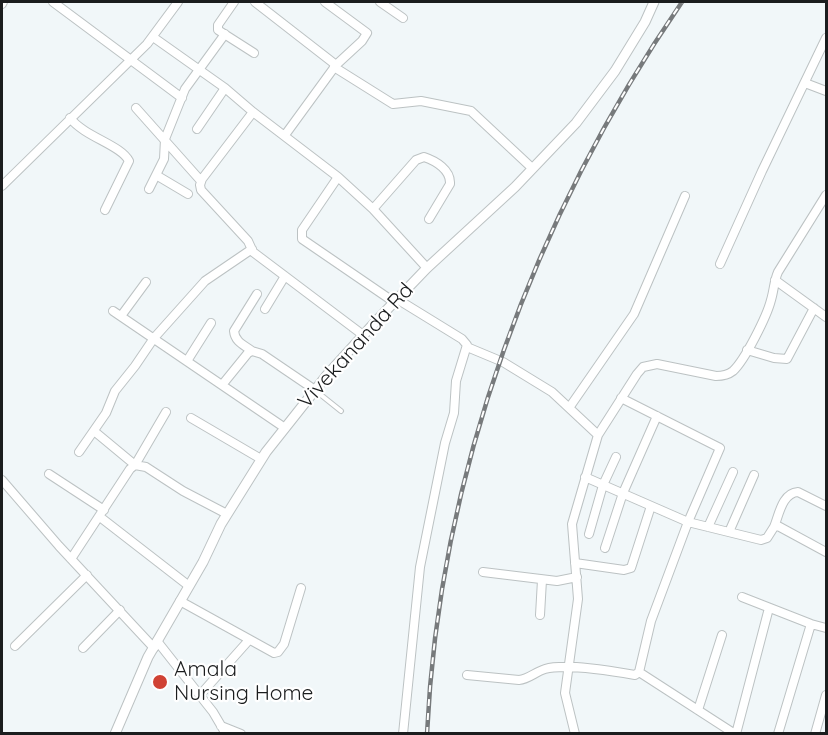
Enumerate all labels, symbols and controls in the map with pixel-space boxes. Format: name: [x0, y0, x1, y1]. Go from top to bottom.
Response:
street label: Vivekananda Rd: [293, 278, 419, 414]
place label: Amala Nursing Home: [174, 657, 313, 707]
marker: Amala Nursing Home: [151, 673, 169, 691]

